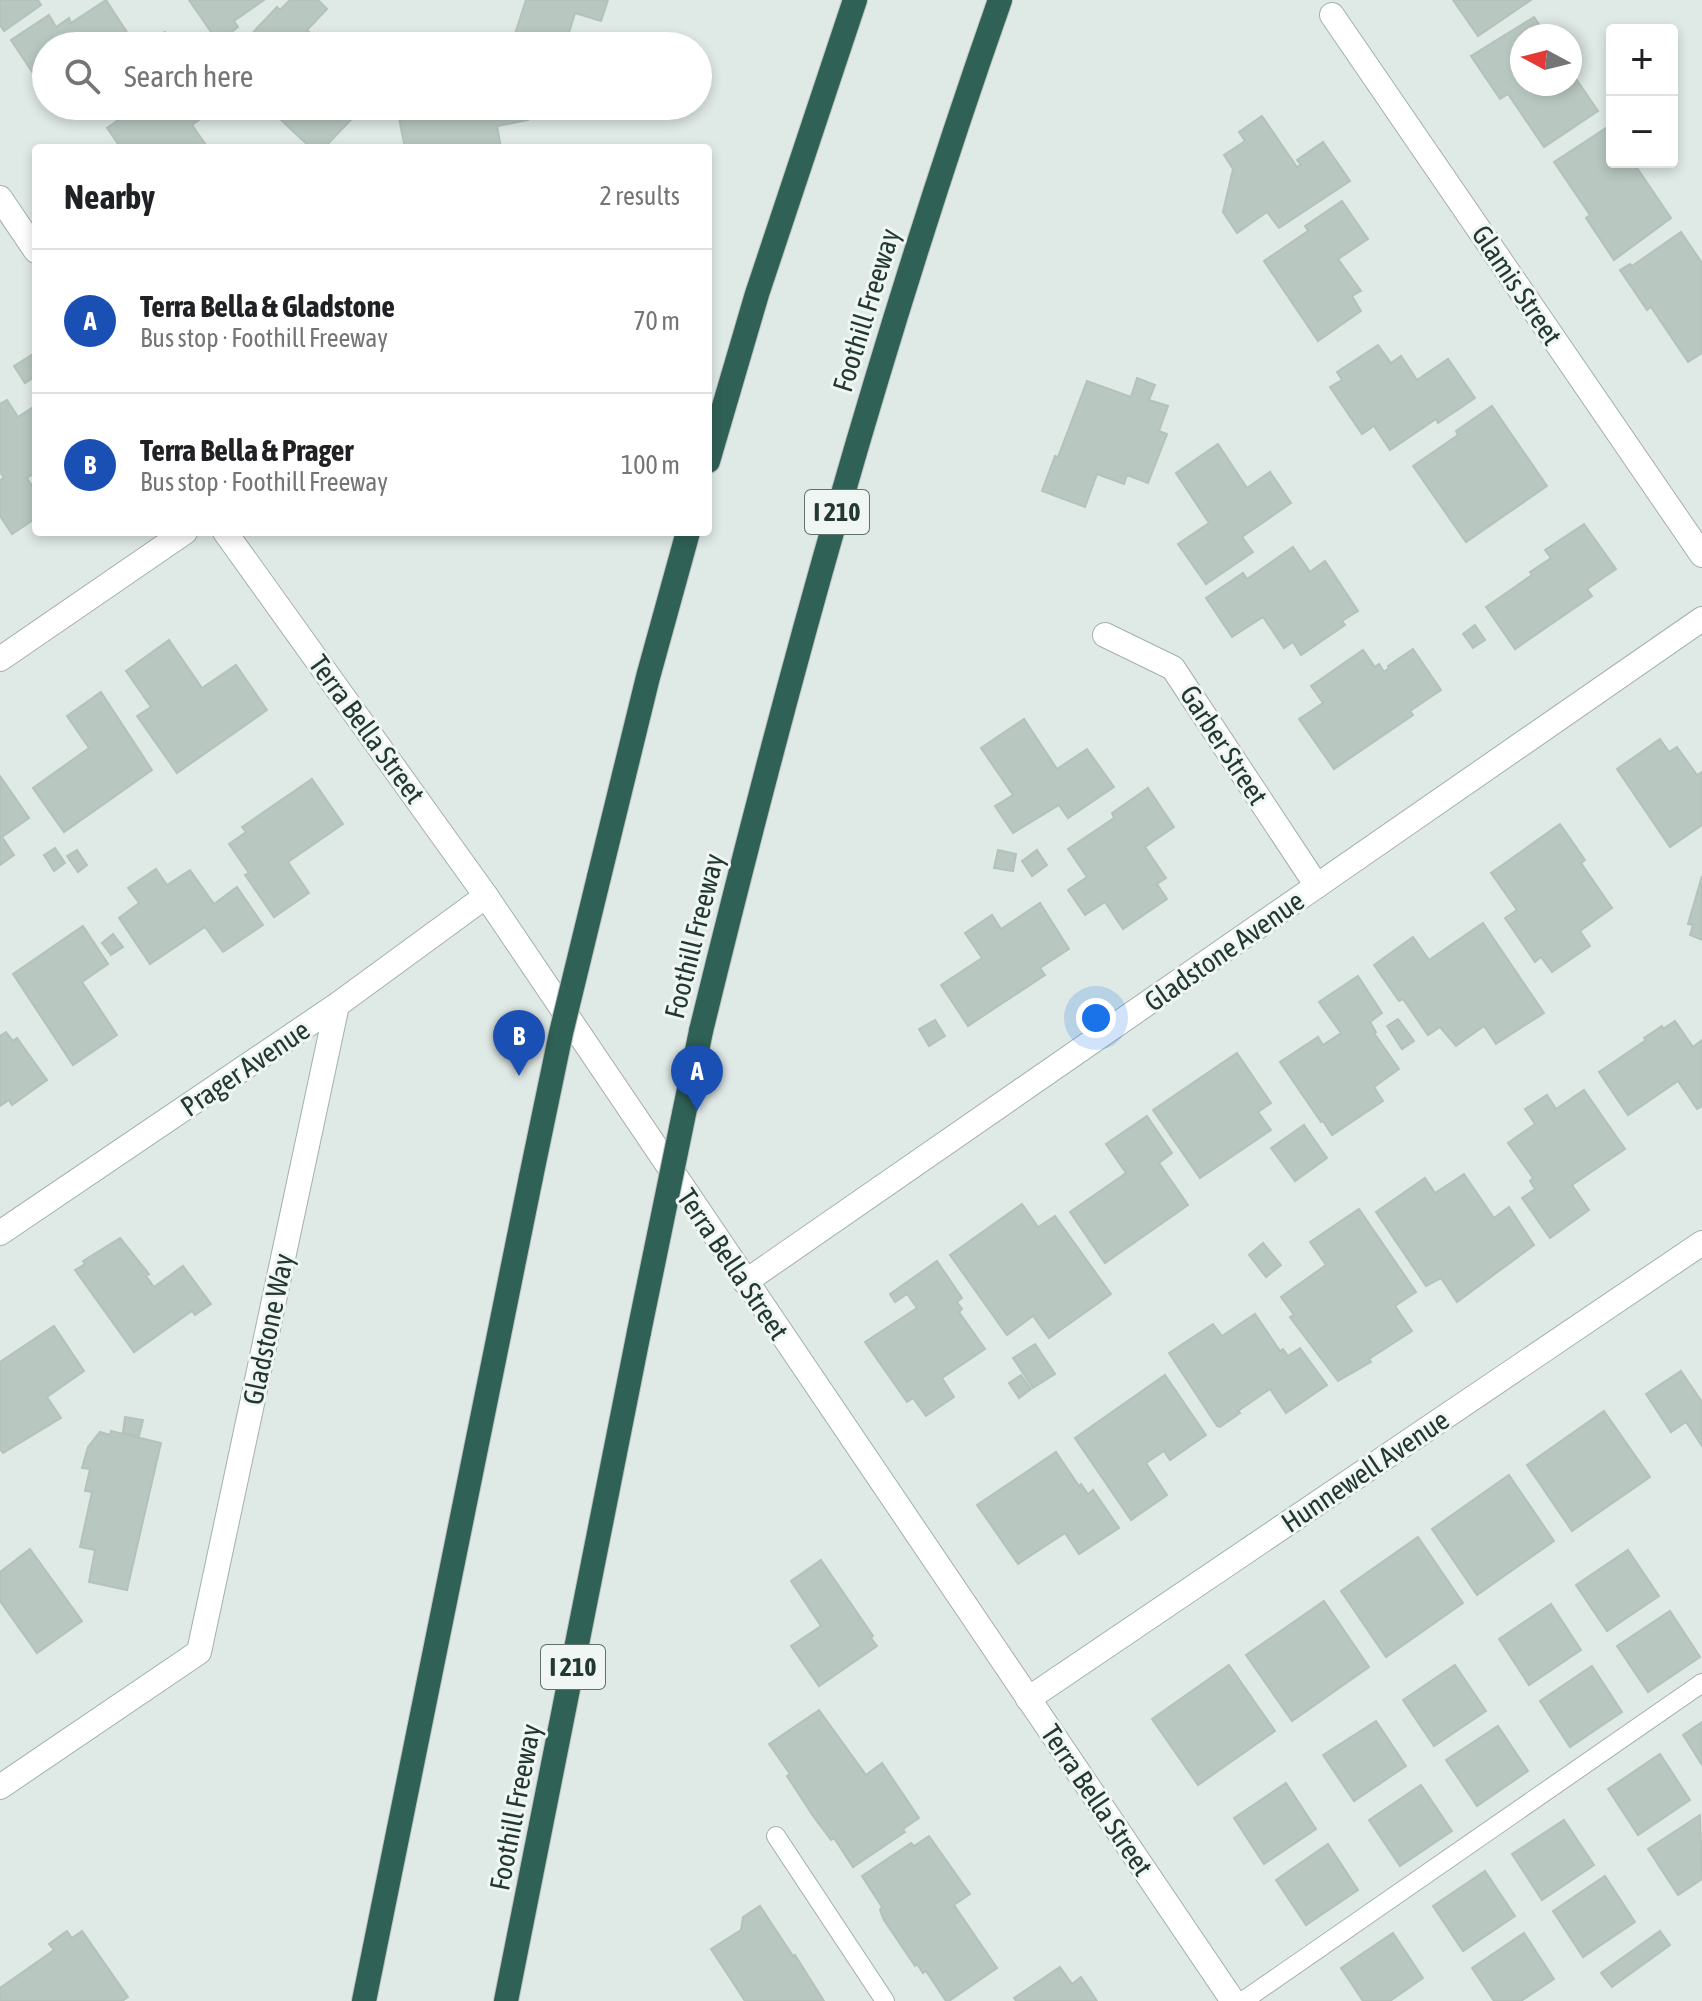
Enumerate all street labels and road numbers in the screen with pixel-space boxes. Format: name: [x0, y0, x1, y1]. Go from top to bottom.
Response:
street label: Glamis Street: [1465, 219, 1569, 351]
street label: Foothill Freeway: [826, 225, 906, 395]
road number: I 210: [805, 490, 869, 534]
street label: Terra Bella Street: [303, 649, 431, 809]
street label: Garber Street: [1174, 679, 1274, 811]
street label: Foothill Freeway: [658, 850, 730, 1022]
street label: Gladstone Avenue: [1138, 884, 1310, 1018]
street label: Prager Avenue: [175, 1013, 315, 1123]
street label: Terra Bella Street: [671, 1182, 795, 1346]
street label: Gladstone Way: [236, 1251, 300, 1407]
street label: Hunnewell Avenue: [1275, 1403, 1455, 1539]
road number: I 210: [541, 1645, 605, 1689]
street label: Terra Bella Street: [1035, 1718, 1159, 1882]
street label: Foothill Freeway: [483, 1721, 547, 1893]

